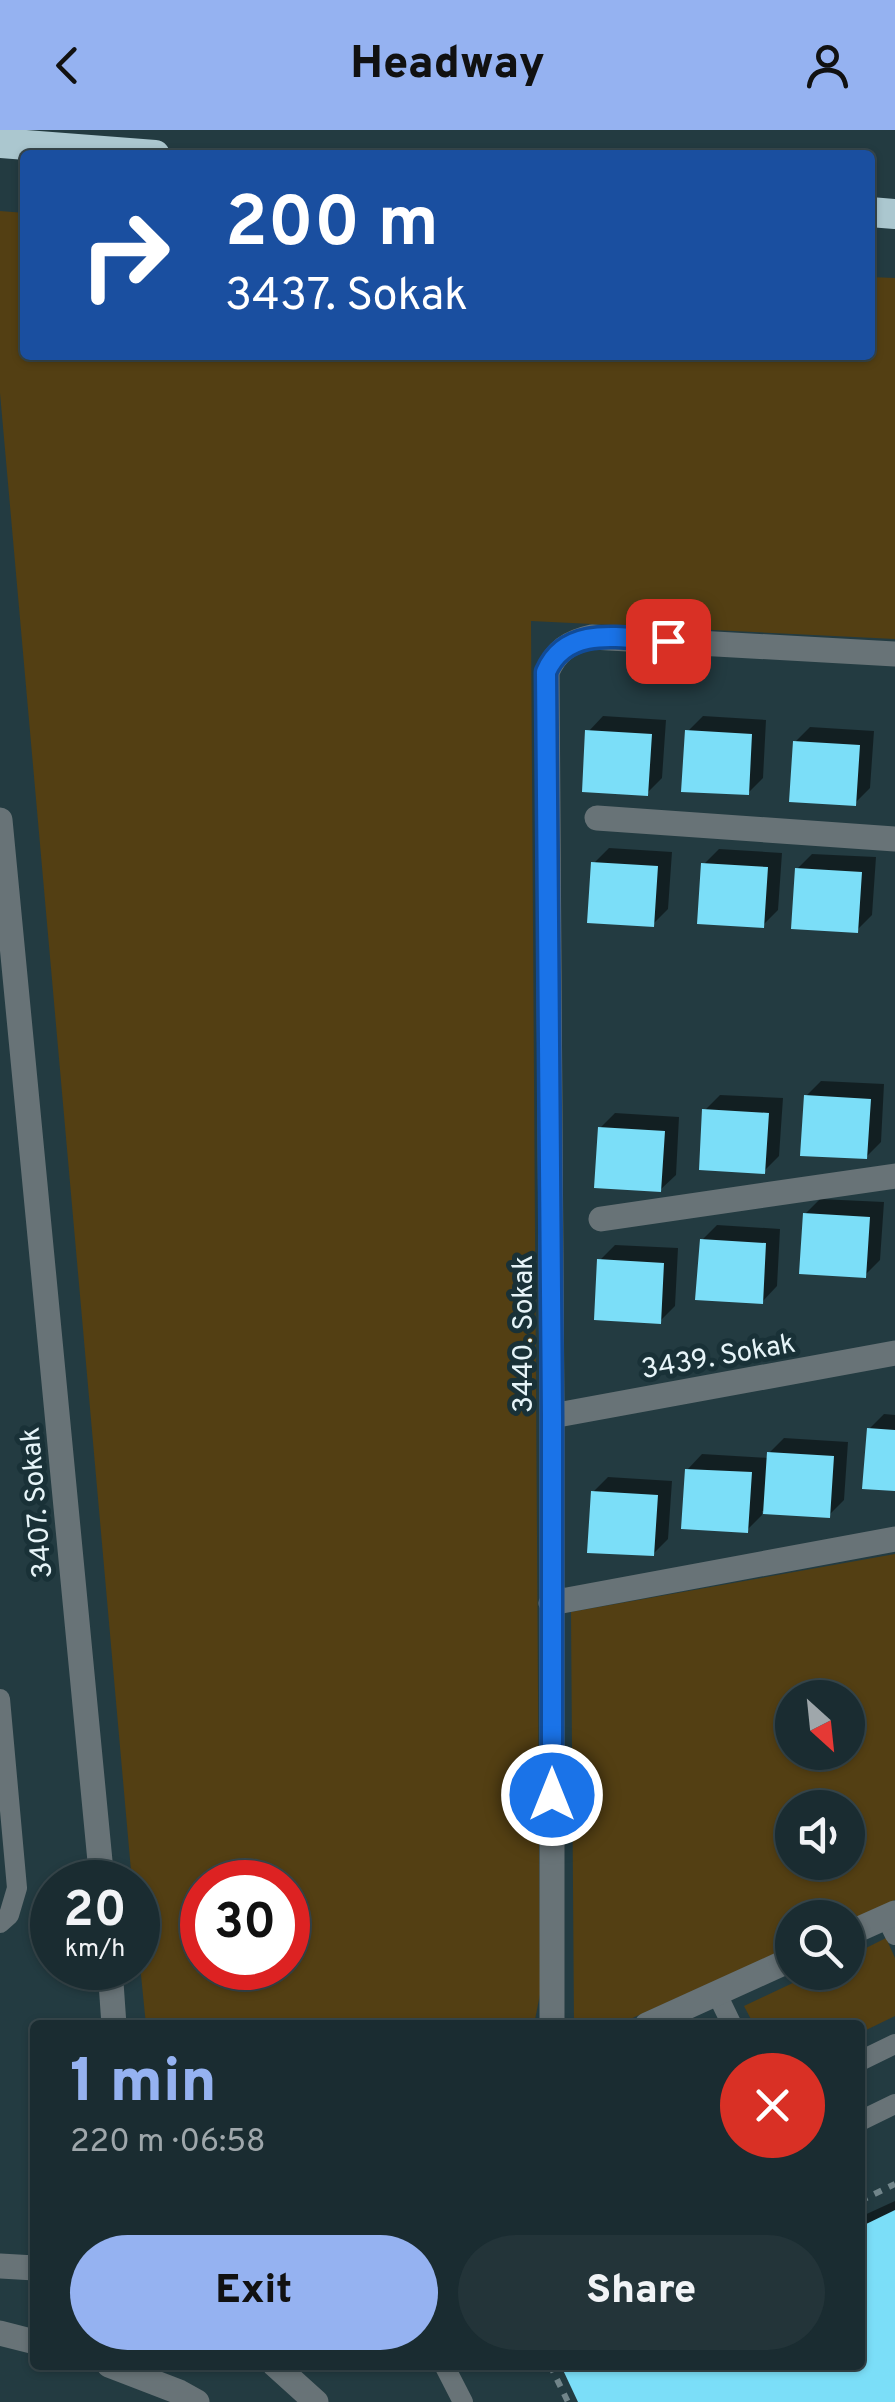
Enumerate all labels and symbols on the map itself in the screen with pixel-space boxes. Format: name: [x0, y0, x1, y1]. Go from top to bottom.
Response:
pin: [626, 599, 711, 684]
street label: 3440. Sokak: [507, 1255, 543, 1413]
street label: 3439. Sokak: [639, 1327, 798, 1389]
street label: 3407. Sokak: [13, 1426, 63, 1580]
north arrow: [775, 1680, 865, 1770]
position arrow: [500, 1743, 604, 1847]
speed limit sign: 30: [180, 1860, 310, 1990]

